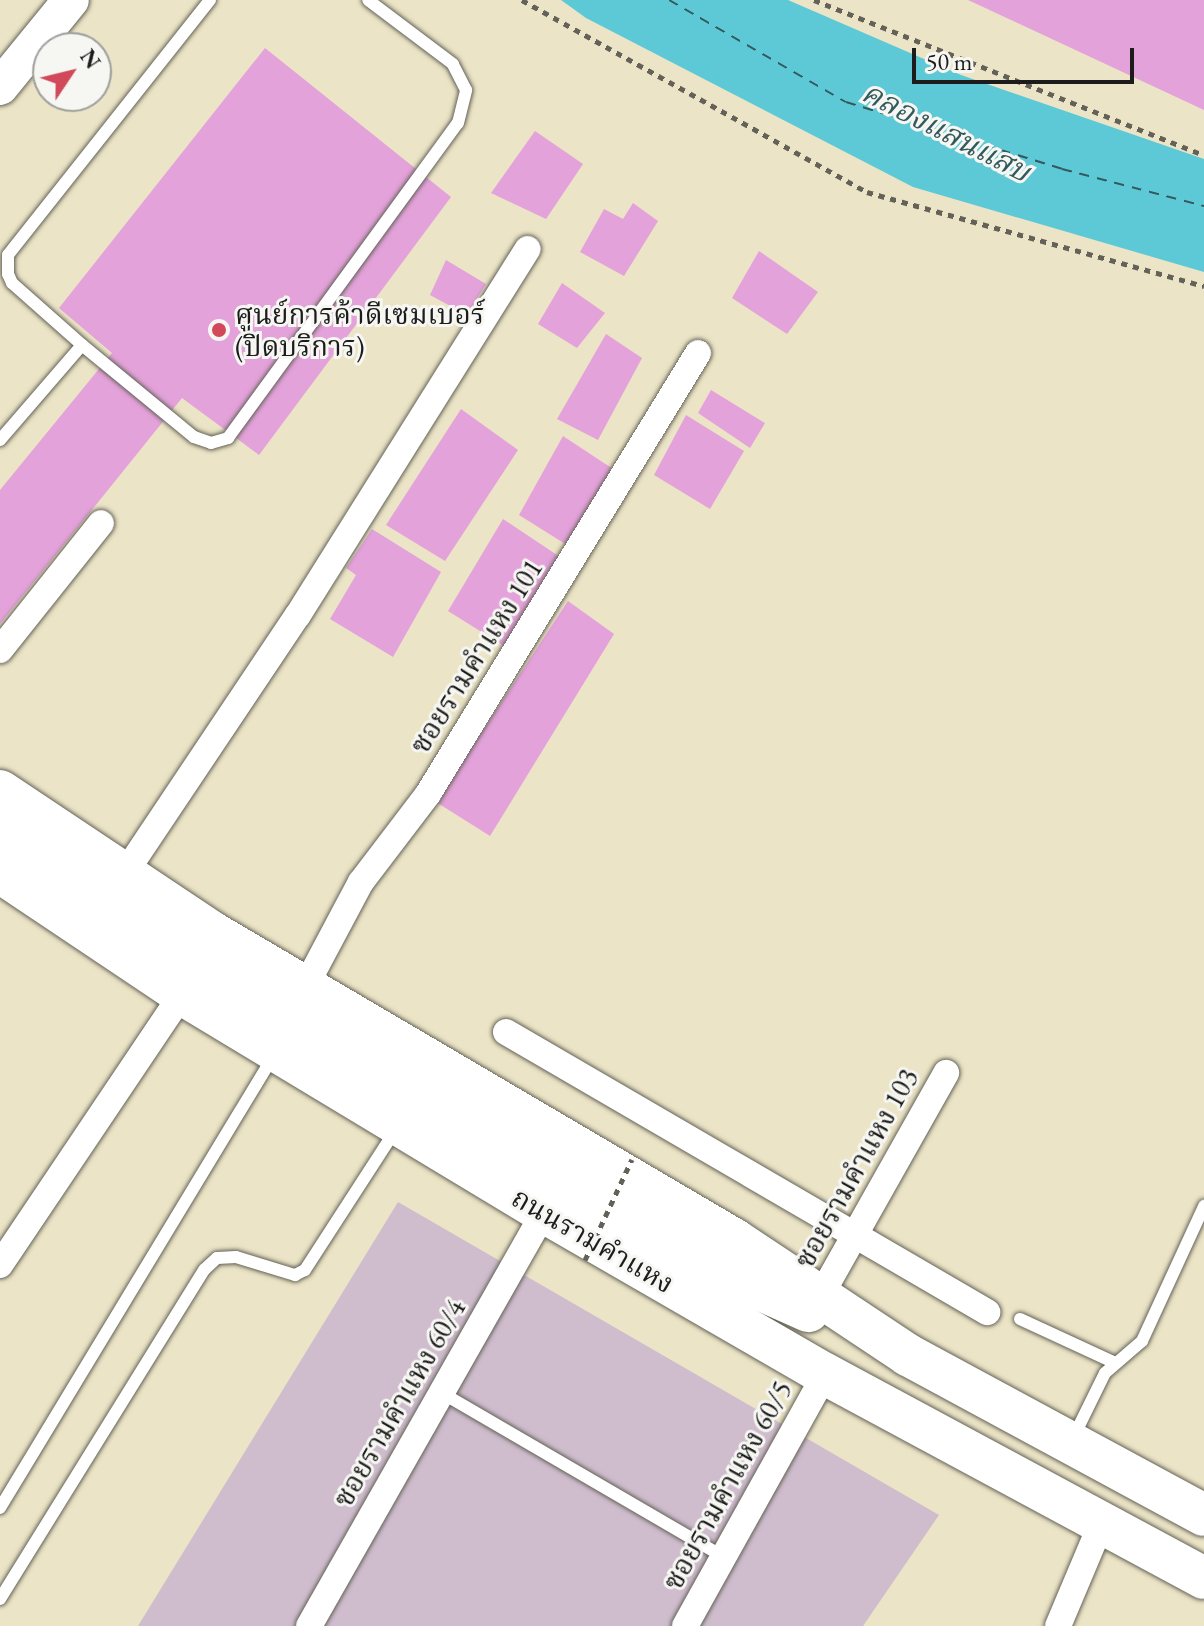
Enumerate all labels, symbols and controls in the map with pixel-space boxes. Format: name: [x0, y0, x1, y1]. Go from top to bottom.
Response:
north arrow: [32, 32, 112, 112]
scale bar: [916, 32, 1138, 82]
text: N: [73, 43, 107, 75]
text: 50 m: [926, 46, 973, 77]
water label: คลองแสนแสบ: [856, 74, 1036, 190]
place label: ศูนย์การค้าดีเซมเบอร์ (ปิดบริการ): [235, 297, 485, 363]
marker: ศูนย์การค้าดีเซมเบอร์ (ปิดบริการ): [210, 321, 228, 339]
street label: ซอยรามคำแหง 101: [403, 552, 549, 760]
street label: ซอยรามคำแหง 103: [787, 1062, 925, 1274]
street label: ถนนรามคำแหง: [506, 1180, 680, 1300]
street label: ซอยรามคำแหง 60/4: [326, 1293, 472, 1513]
street label: ซอยรามคำแหง 60/5: [655, 1374, 799, 1596]

